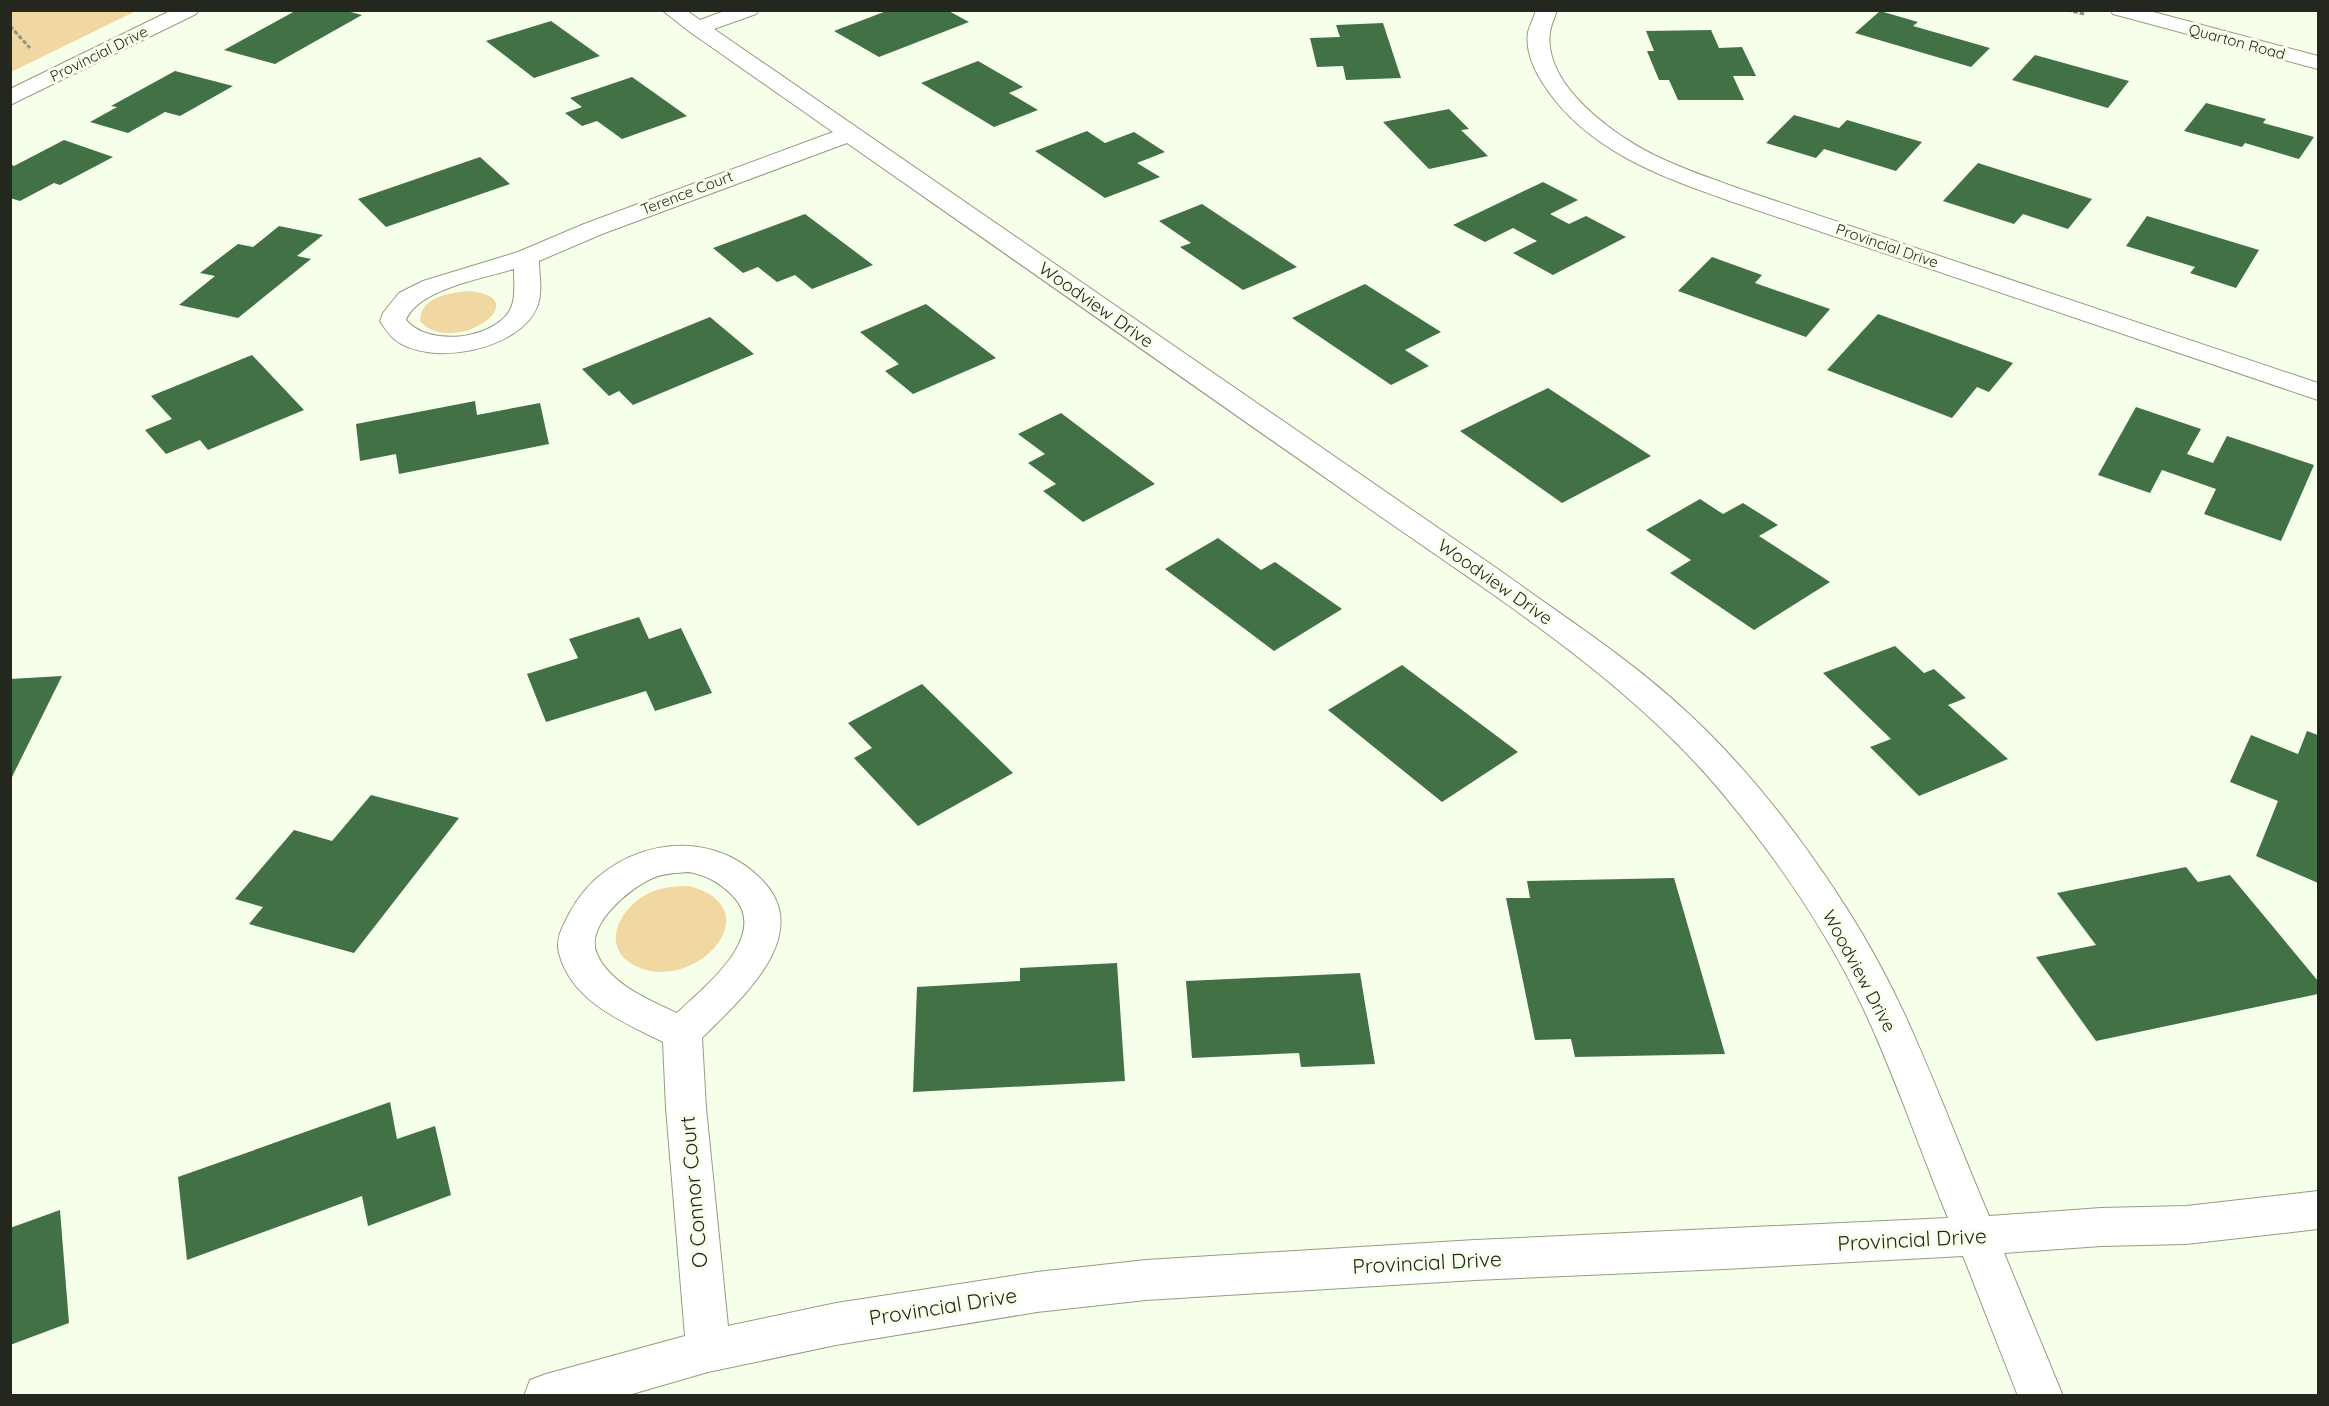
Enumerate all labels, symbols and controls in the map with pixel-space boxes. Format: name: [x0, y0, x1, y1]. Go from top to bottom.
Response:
street label: Quarton Road: [2187, 20, 2287, 64]
street label: Provincial Drive: [47, 22, 151, 86]
street label: Terence Court: [638, 166, 735, 219]
street label: Provincial Drive: [1834, 219, 1941, 272]
street label: Woodview Drive: [1034, 256, 1158, 353]
street label: Woodview Drive: [1433, 533, 1557, 630]
street label: Woodview Drive: [1818, 906, 1901, 1036]
street label: O Connor Court: [673, 1115, 713, 1269]
street label: Provincial Drive: [1837, 1222, 1987, 1256]
street label: Provincial Drive: [1352, 1245, 1502, 1279]
street label: Provincial Drive: [867, 1281, 1019, 1331]

